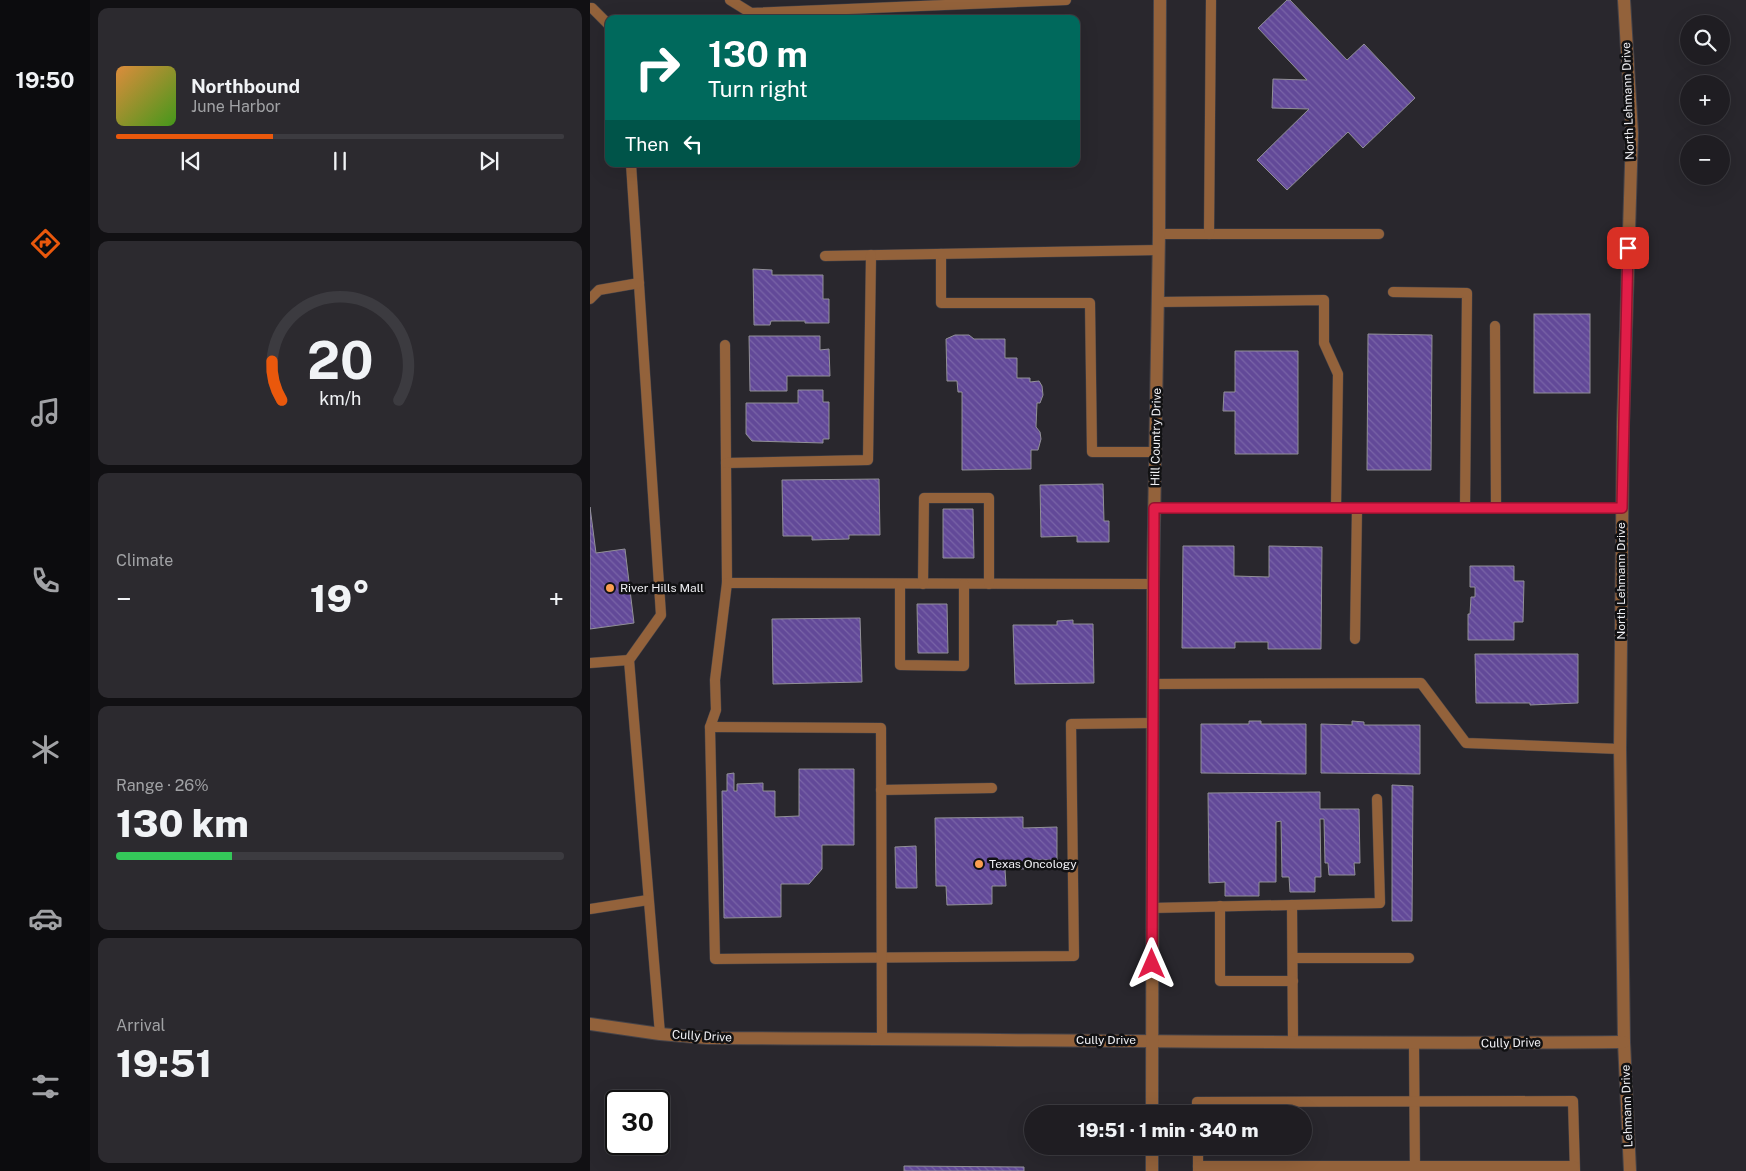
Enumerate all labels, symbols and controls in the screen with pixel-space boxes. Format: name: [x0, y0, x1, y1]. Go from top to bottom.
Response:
map controls: [1680, 15, 1730, 185]
button: search: [1680, 15, 1730, 65]
text: 130 m: [708, 34, 808, 75]
icon: right: [625, 35, 690, 100]
street label: North Lehmann Drive: [1619, 42, 1637, 160]
text: 19:50: [16, 67, 74, 93]
text: Northbound: [191, 75, 300, 97]
button: +: [1680, 75, 1730, 125]
text: Turn right: [708, 76, 808, 102]
text: June Harbor: [191, 97, 281, 116]
icon: left: [679, 130, 707, 158]
text: Then: [625, 133, 669, 155]
button: −: [1680, 135, 1730, 185]
icon: previous: [177, 147, 205, 175]
icon: pause: [326, 147, 354, 175]
icon: next: [475, 147, 503, 175]
icon: directions: [28, 226, 63, 261]
pin: [1607, 227, 1649, 269]
icon: arrive: [1614, 234, 1642, 262]
text: 20: [307, 330, 373, 391]
street label: Hill Country Drive: [1148, 387, 1164, 486]
text: km/h: [319, 388, 361, 409]
icon: music: [28, 395, 63, 430]
street label: North Lehmann Drive: [1614, 522, 1628, 640]
text: Climate: [116, 551, 173, 570]
icon: phone: [28, 563, 63, 598]
text: 19°: [310, 576, 370, 621]
place label: River Hills Mall: [620, 581, 704, 595]
text: −: [116, 582, 132, 615]
text: +: [548, 582, 564, 615]
marker: River Hills Mall: [604, 582, 616, 594]
icon: climate: [28, 732, 63, 767]
text: Range · 26%: [116, 776, 209, 795]
text: 130 km: [116, 801, 249, 846]
place label: Texas Oncology: [989, 857, 1077, 871]
marker: Texas Oncology: [973, 858, 985, 870]
icon: car: [28, 901, 63, 936]
position arrow: [1125, 937, 1177, 989]
text: Arrival: [116, 1016, 165, 1035]
street label: Cully Drive: [672, 1027, 733, 1045]
street label: Cully Drive: [1076, 1033, 1136, 1047]
street label: Cully Drive: [1481, 1035, 1541, 1051]
text: 19:51: [116, 1041, 212, 1086]
street label: Lehmann Drive: [1619, 1064, 1635, 1148]
icon: filters: [28, 1069, 63, 1104]
speed limit sign: 30: [605, 1090, 670, 1155]
text: 19:51 · 1 min · 340 m: [1078, 1119, 1258, 1141]

